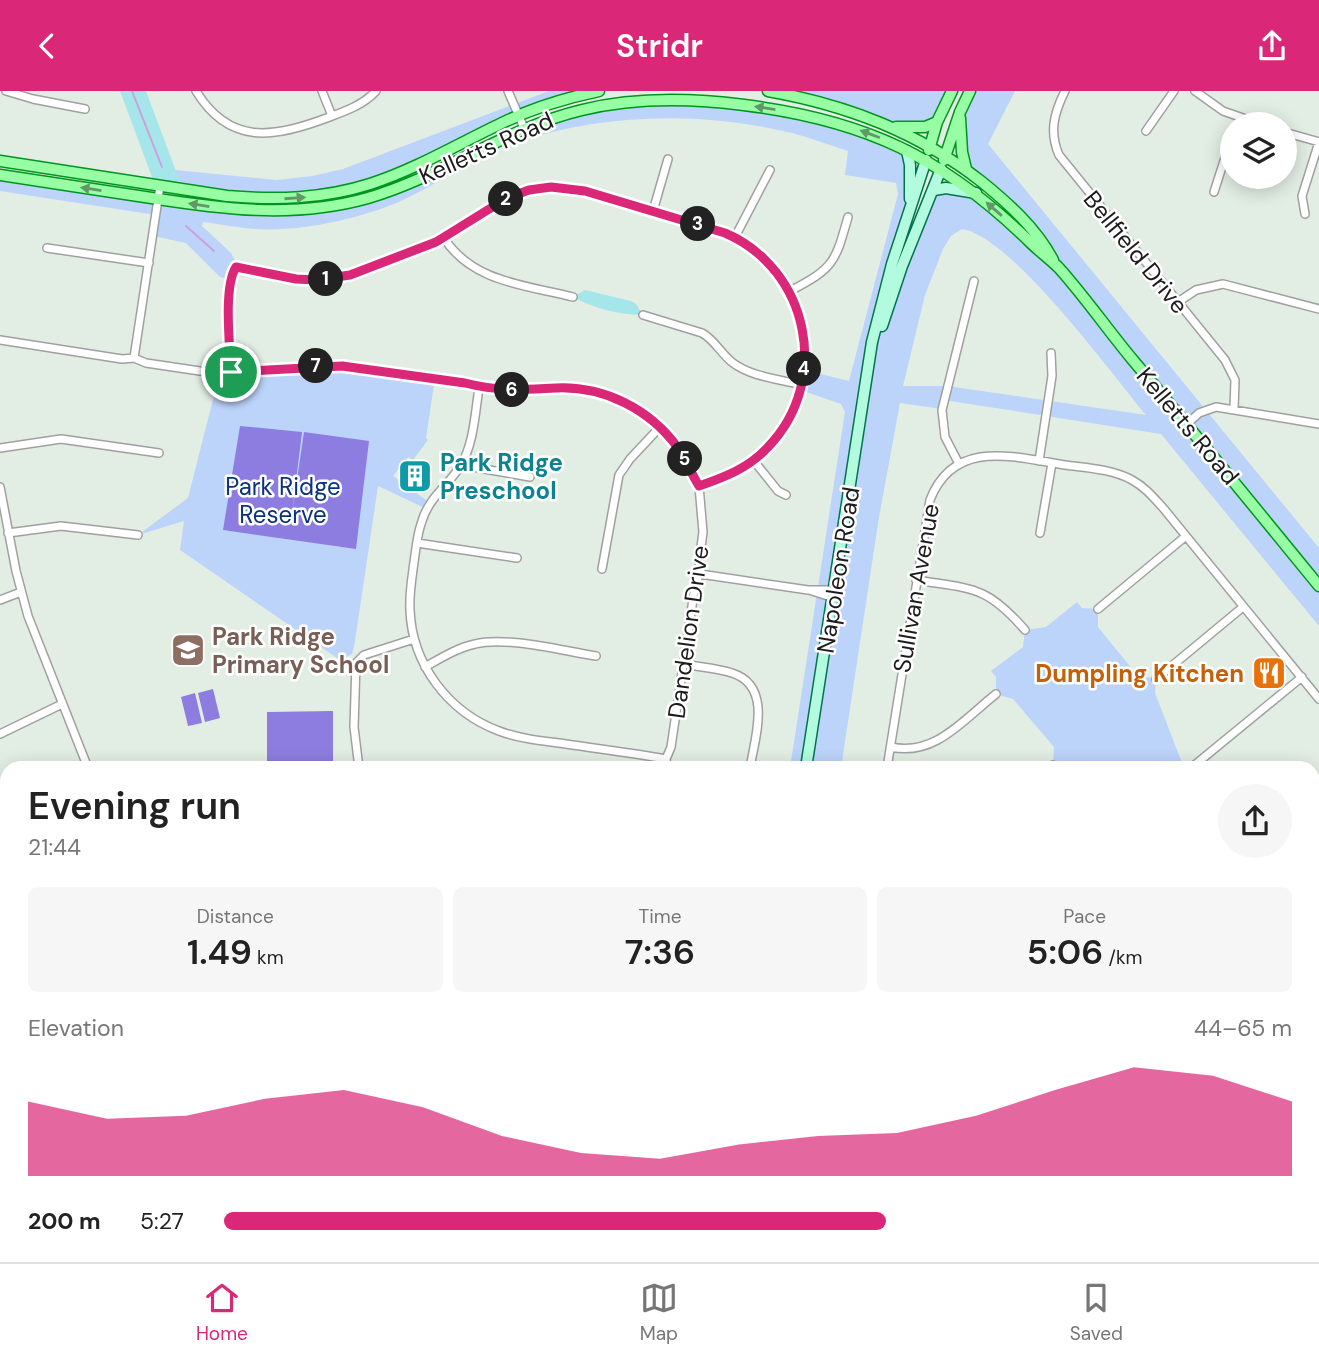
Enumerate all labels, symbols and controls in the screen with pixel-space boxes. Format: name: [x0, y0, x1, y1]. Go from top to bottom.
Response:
text: Stridr: [616, 25, 703, 67]
icon: back: [28, 27, 66, 65]
icon: share: [1253, 27, 1291, 65]
one-way arrow: [754, 102, 776, 113]
street label: Kelletts Road: [414, 105, 558, 191]
map controls: [1220, 112, 1297, 189]
button: layers: [1220, 112, 1297, 189]
one-way arrow: [860, 128, 881, 139]
pin: 2: [489, 181, 524, 217]
one-way arrow: [80, 183, 102, 194]
street label: Bellfield Drive: [1077, 184, 1195, 320]
text: 2: [500, 186, 511, 211]
one-way arrow: [284, 192, 306, 203]
one-way arrow: [188, 199, 210, 210]
one-way arrow: [986, 202, 1003, 217]
pin: 3: [680, 207, 716, 241]
text: 3: [692, 211, 703, 236]
pin: 1: [308, 261, 344, 297]
text: 1: [322, 266, 329, 291]
pin: [201, 342, 261, 402]
pin: 7: [298, 349, 334, 383]
pin: 4: [786, 351, 822, 387]
icon: arrive: [212, 353, 250, 391]
text: 7: [310, 353, 321, 378]
text: 4: [797, 356, 810, 381]
street label: Kelletts Road: [1130, 361, 1246, 491]
pin: 6: [494, 373, 530, 407]
text: 6: [505, 377, 518, 402]
pin: 5: [668, 441, 702, 477]
text: 5: [679, 446, 690, 471]
place label: Park Ridge Preschool: [440, 447, 563, 506]
building icon: Park Ridge Preschool: [396, 457, 434, 495]
park label: Park Ridge Reserve: [225, 471, 341, 530]
street label: Napoleon Road: [810, 485, 866, 655]
street label: Sullivan Avenue: [886, 501, 946, 675]
street label: Dandelion Drive: [661, 544, 715, 720]
place label: Park Ridge Primary School: [212, 621, 389, 680]
school or university icon: Park Ridge Primary School: [169, 631, 207, 669]
restaurant icon: Dumpling Kitchen: [1250, 654, 1288, 692]
place label: Dumpling Kitchen: [1035, 658, 1244, 689]
text: Evening run: [28, 781, 241, 831]
button: share: [1218, 784, 1292, 858]
text: 21:44: [28, 832, 81, 862]
text: Distance: [197, 904, 274, 929]
text: Time: [639, 904, 681, 929]
text: Pace: [1063, 904, 1106, 929]
text: 1.49: [187, 929, 252, 975]
text: 7:36: [625, 929, 695, 975]
text: 5:06: [1027, 929, 1103, 975]
text: km: [252, 945, 284, 970]
text: /km: [1103, 945, 1142, 970]
text: Elevation: [28, 1013, 124, 1043]
text: 44–65 m: [1194, 1013, 1292, 1043]
text: 200 m: [28, 1206, 101, 1236]
text: 5:27: [140, 1206, 184, 1236]
tab: Home: [196, 1279, 248, 1346]
tab: Map: [640, 1279, 678, 1346]
tab: Saved: [1070, 1279, 1123, 1346]

